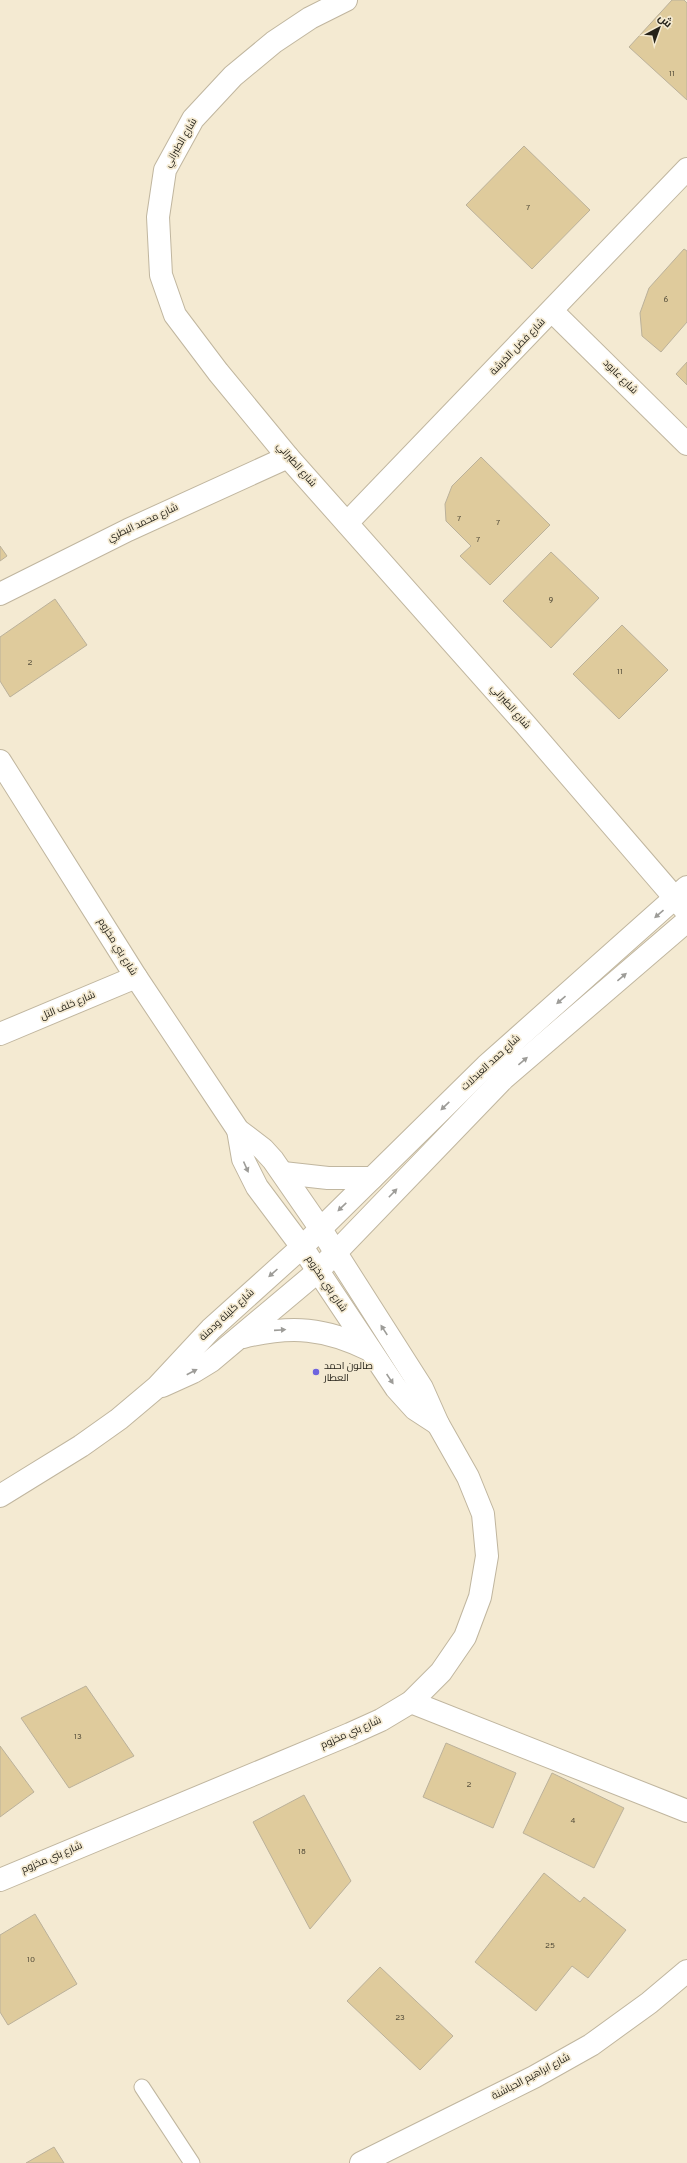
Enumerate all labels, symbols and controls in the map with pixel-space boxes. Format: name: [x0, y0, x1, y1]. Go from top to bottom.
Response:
north arrow: [639, 8, 679, 48]
text: ش: [655, 11, 675, 31]
house number: 11: [669, 69, 675, 79]
street label: شارع الطبراني: [162, 116, 200, 170]
house number: 7: [526, 203, 530, 213]
house number: 6: [664, 295, 669, 305]
street label: شارع فضل الخرشة: [488, 316, 548, 378]
street label: شارع عابود: [600, 357, 640, 397]
street label: شارع الطبراني: [273, 440, 319, 490]
street label: شارع محمد البطري: [106, 501, 180, 545]
house number: 7: [457, 514, 461, 524]
house number: 7: [496, 518, 500, 528]
house number: 7: [476, 535, 480, 545]
house number: 9: [549, 595, 554, 605]
house number: 2: [28, 658, 33, 668]
house number: 11: [617, 667, 623, 677]
street label: شارع الطبراني: [487, 682, 533, 732]
one-way arrow: [653, 909, 664, 918]
street label: شارع بني مخزوم: [94, 916, 140, 978]
one-way arrow: [617, 972, 628, 981]
street label: شارع خلف التل: [38, 989, 98, 1023]
one-way arrow: [556, 995, 566, 1004]
street label: شارع حمد العبدلات: [459, 1032, 523, 1094]
one-way arrow: [519, 1057, 528, 1066]
one-way arrow: [440, 1101, 450, 1111]
one-way arrow: [244, 1162, 250, 1174]
one-way arrow: [388, 1188, 397, 1198]
one-way arrow: [337, 1202, 347, 1212]
street label: شارع بني مخزوم: [302, 1253, 350, 1315]
one-way arrow: [267, 1269, 278, 1278]
street label: شارع كليلة ودمنة: [197, 1286, 257, 1344]
one-way arrow: [380, 1325, 388, 1335]
one-way arrow: [274, 1326, 286, 1333]
place label: صالون احمد العطار: [323, 1360, 373, 1385]
marker: صالون احمد العطار: [311, 1367, 321, 1377]
one-way arrow: [187, 1369, 198, 1375]
one-way arrow: [386, 1374, 394, 1384]
street label: شارع بني مخزوم: [319, 1714, 383, 1752]
house number: 13: [74, 1732, 82, 1742]
house number: 2: [467, 1780, 472, 1790]
house number: 4: [571, 1816, 576, 1826]
street label: شارع بني مخزوم: [20, 1839, 84, 1877]
house number: 18: [298, 1847, 306, 1857]
house number: 25: [545, 1941, 555, 1951]
house number: 10: [27, 1955, 35, 1965]
house number: 23: [395, 2013, 405, 2023]
street label: شارع ابراهيم الحباشنة: [490, 2051, 572, 2103]

